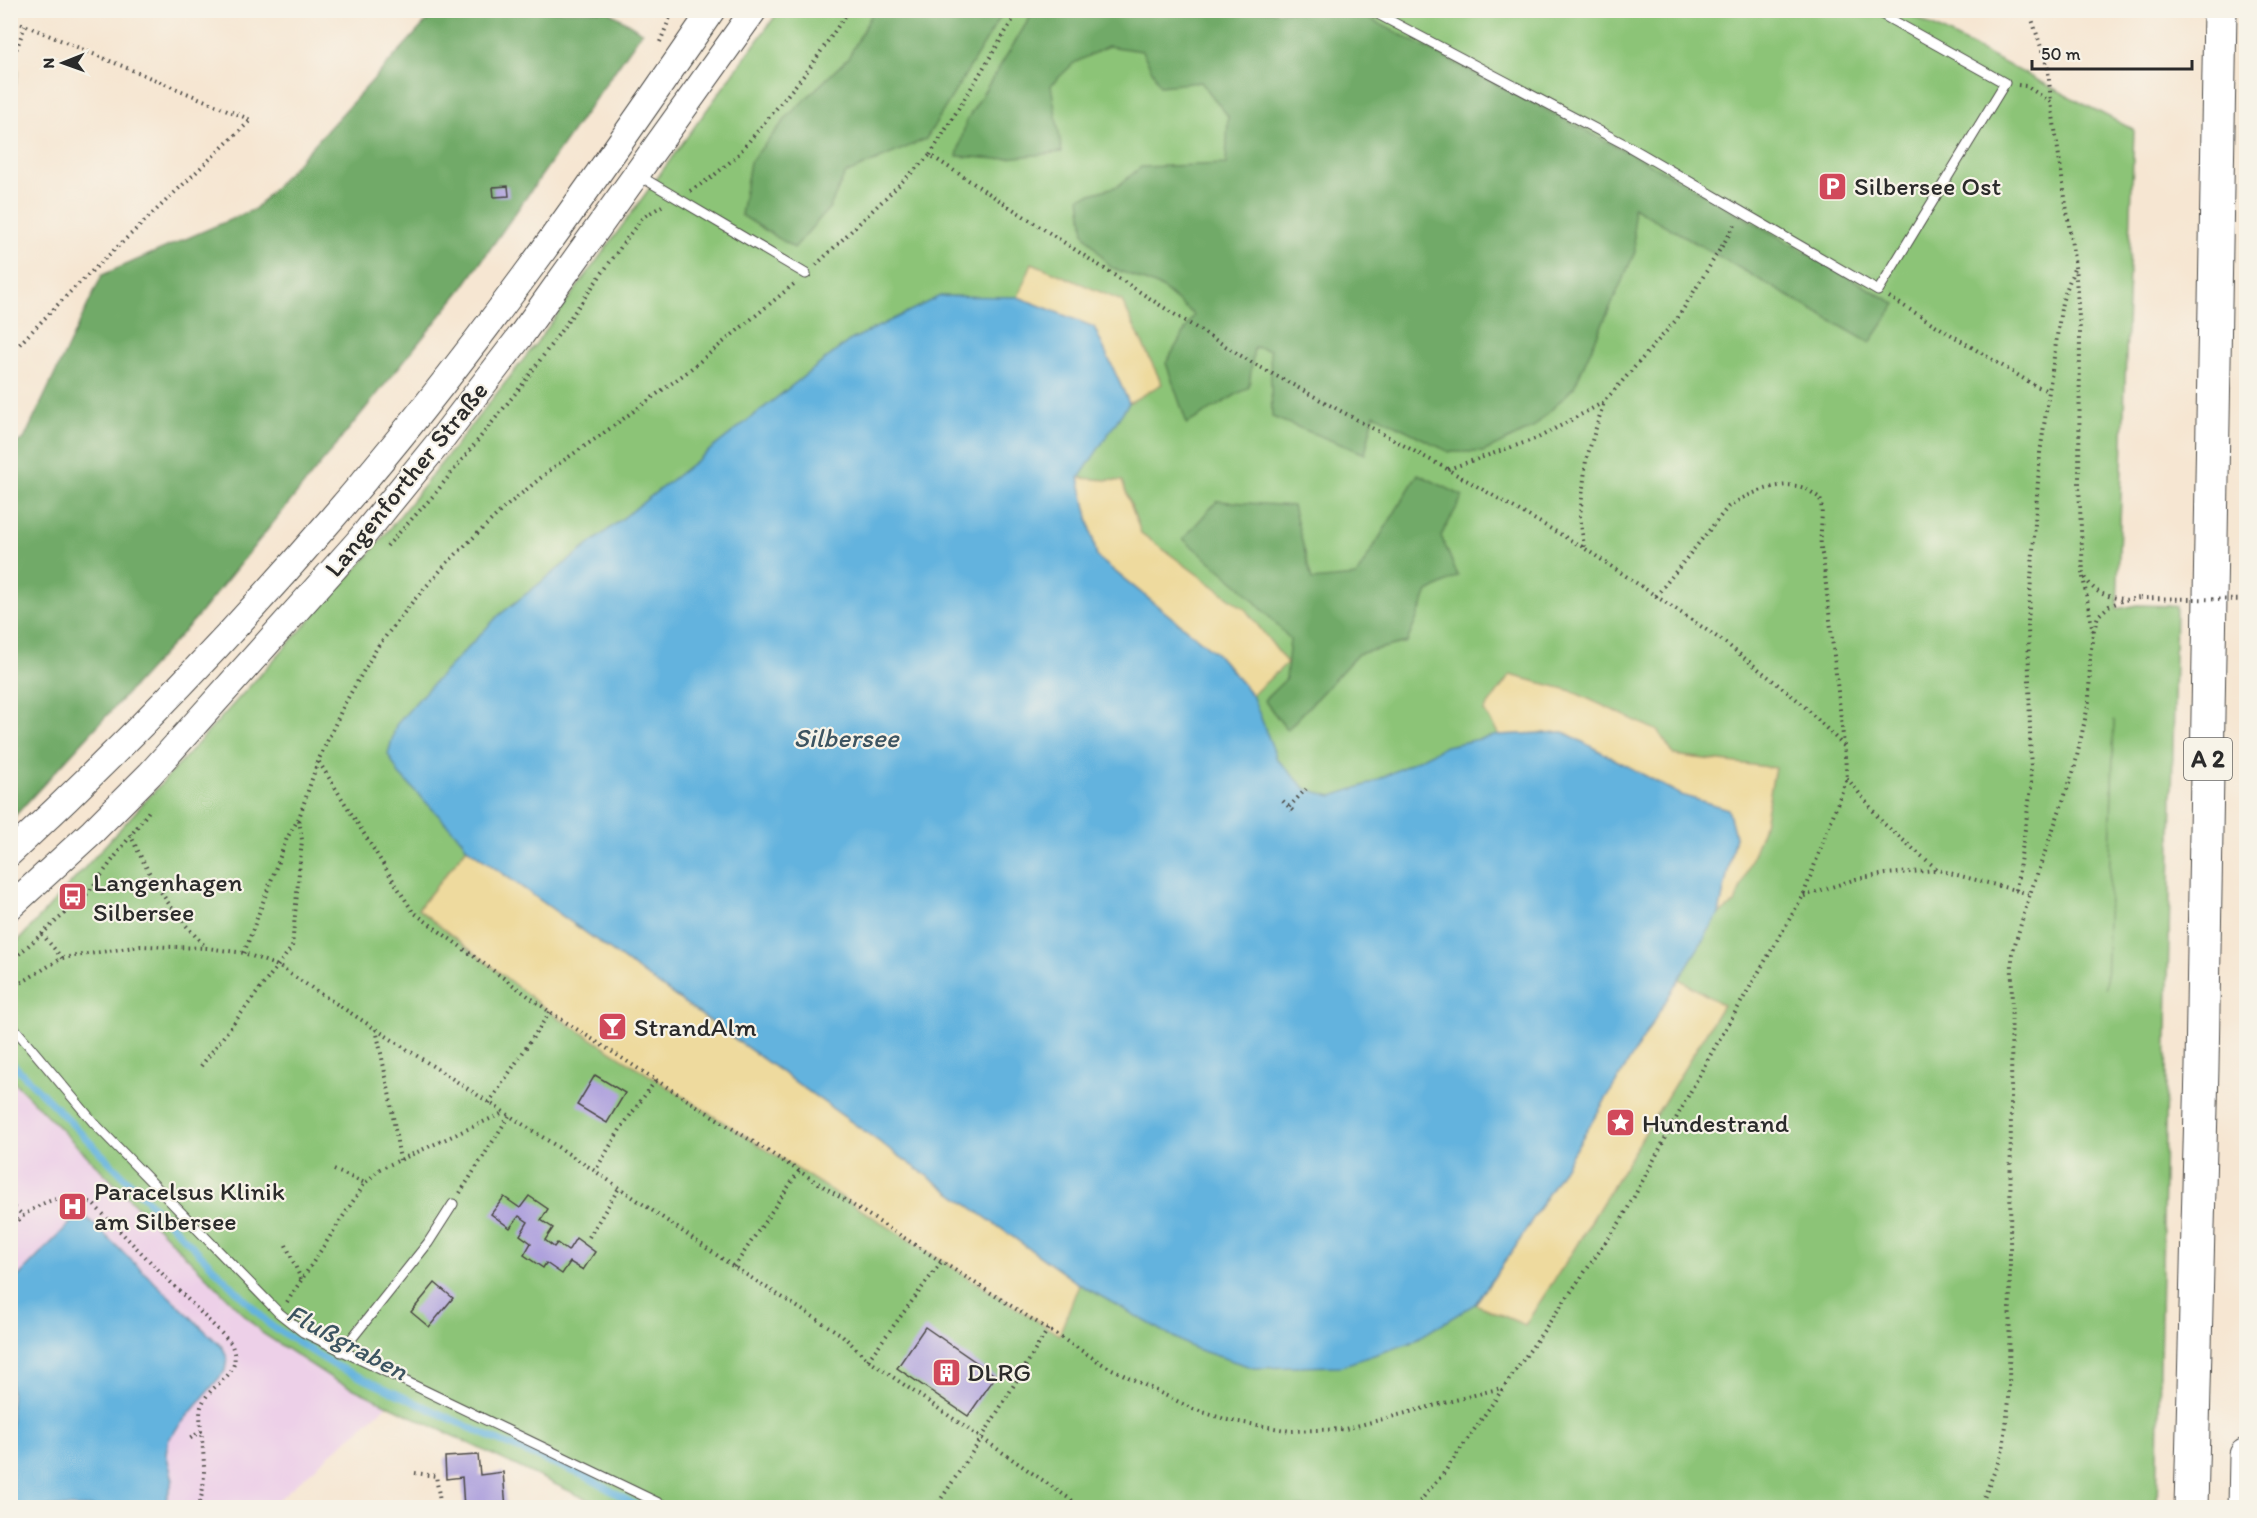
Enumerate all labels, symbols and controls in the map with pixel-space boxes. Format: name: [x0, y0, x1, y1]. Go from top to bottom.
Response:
north arrow: [33, 33, 93, 93]
scale bar: [2032, 33, 2192, 71]
text: 50 m: [2041, 43, 2081, 65]
text: N: [39, 58, 58, 69]
parking icon: Silbersee Ost: [1817, 170, 1849, 202]
place label: Silbersee Ost: [1854, 170, 2002, 202]
street label: Langenforther Straße: [317, 375, 495, 583]
water label: Silbersee: [793, 721, 900, 754]
road number: A 2: [2184, 738, 2232, 780]
place label: Langenhagen Silbersee: [93, 866, 243, 928]
bus stop icon: Langenhagen Silbersee: [56, 881, 88, 913]
bar icon: StrandAlm: [597, 1011, 629, 1043]
place label: StrandAlm: [634, 1011, 757, 1043]
place icon: Hundestrand: [1605, 1107, 1637, 1139]
place label: Hundestrand: [1642, 1107, 1790, 1139]
place label: Paracelsus Klinik am Silbersee: [94, 1175, 285, 1237]
hospital icon: Paracelsus Klinik am Silbersee: [57, 1190, 89, 1222]
water label: Flußgraben: [281, 1296, 414, 1387]
building icon: DLRG: [930, 1356, 962, 1388]
place label: DLRG: [967, 1356, 1031, 1388]

